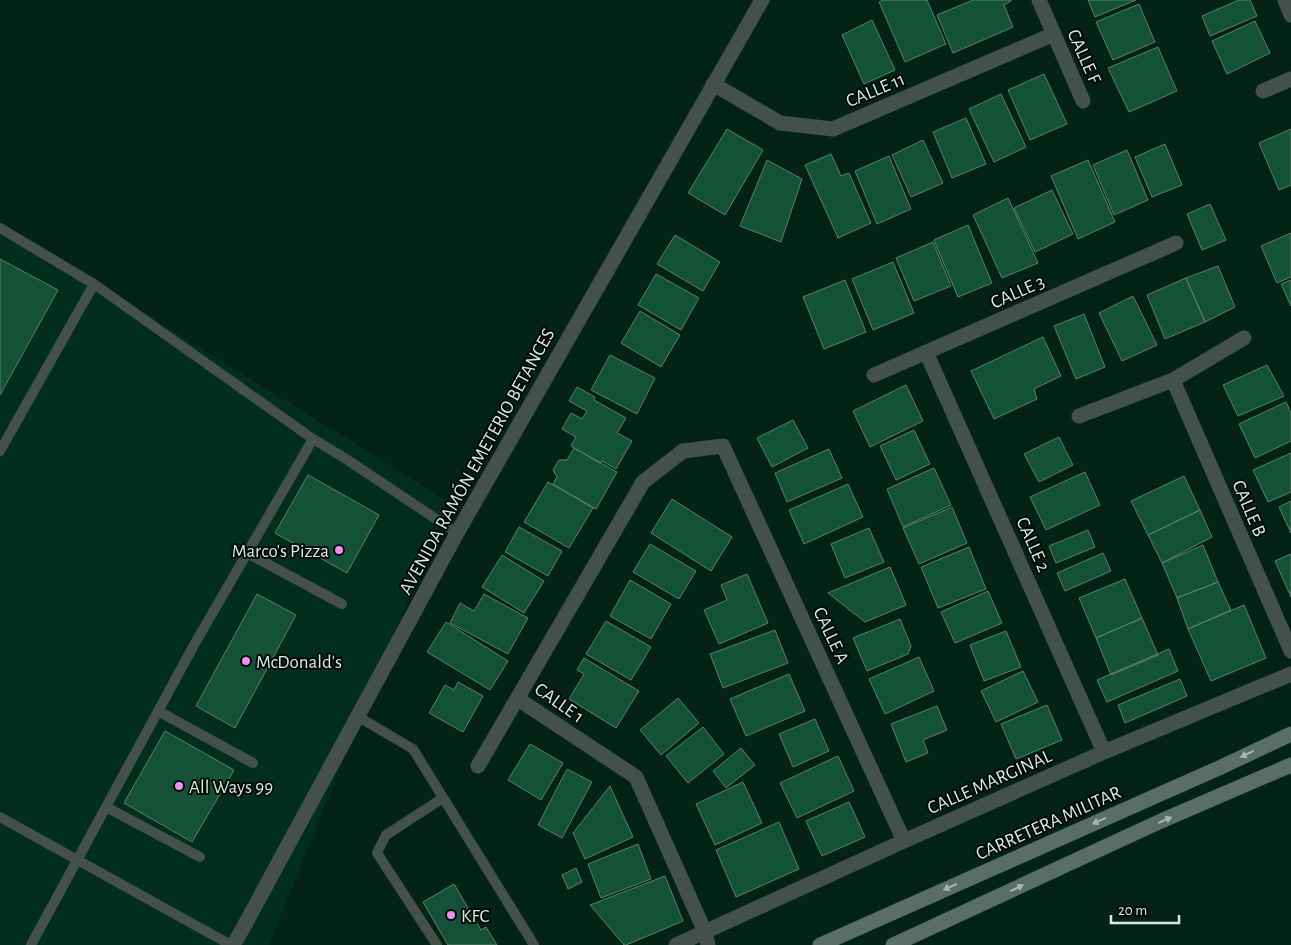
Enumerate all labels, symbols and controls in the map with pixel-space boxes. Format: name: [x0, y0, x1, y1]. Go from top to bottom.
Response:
street label: CALLE F: [1063, 27, 1104, 87]
street label: CALLE 11: [843, 70, 908, 111]
street label: CALLE 3: [988, 272, 1047, 313]
street label: AVENIDA RAMÓN EMETERIO BETANCES: [394, 325, 559, 598]
street label: CALLE B: [1228, 478, 1269, 540]
street label: CALLE 2: [1012, 514, 1053, 575]
place label: Marco's Pizza: [232, 542, 329, 561]
marker: Marco's Pizza: [333, 544, 345, 556]
street label: CALLE A: [809, 604, 852, 667]
place label: McDonald's: [256, 653, 342, 672]
marker: McDonald's: [240, 655, 252, 667]
street label: CALLE 1: [531, 680, 587, 727]
street label: CALLE MARGINAL: [925, 746, 1055, 818]
one-way arrow: [1240, 751, 1254, 759]
place label: All Ways 99: [189, 778, 273, 797]
marker: All Ways 99: [173, 780, 185, 792]
street label: CARRETERA MILITAR: [973, 783, 1124, 864]
one-way arrow: [1158, 815, 1172, 823]
one-way arrow: [1092, 817, 1106, 825]
one-way arrow: [943, 883, 957, 891]
one-way arrow: [1010, 884, 1024, 892]
scale bar: [1111, 892, 1178, 924]
text: 20 m: [1118, 903, 1147, 918]
place label: KFC: [461, 907, 490, 926]
marker: KFC: [445, 909, 457, 921]

